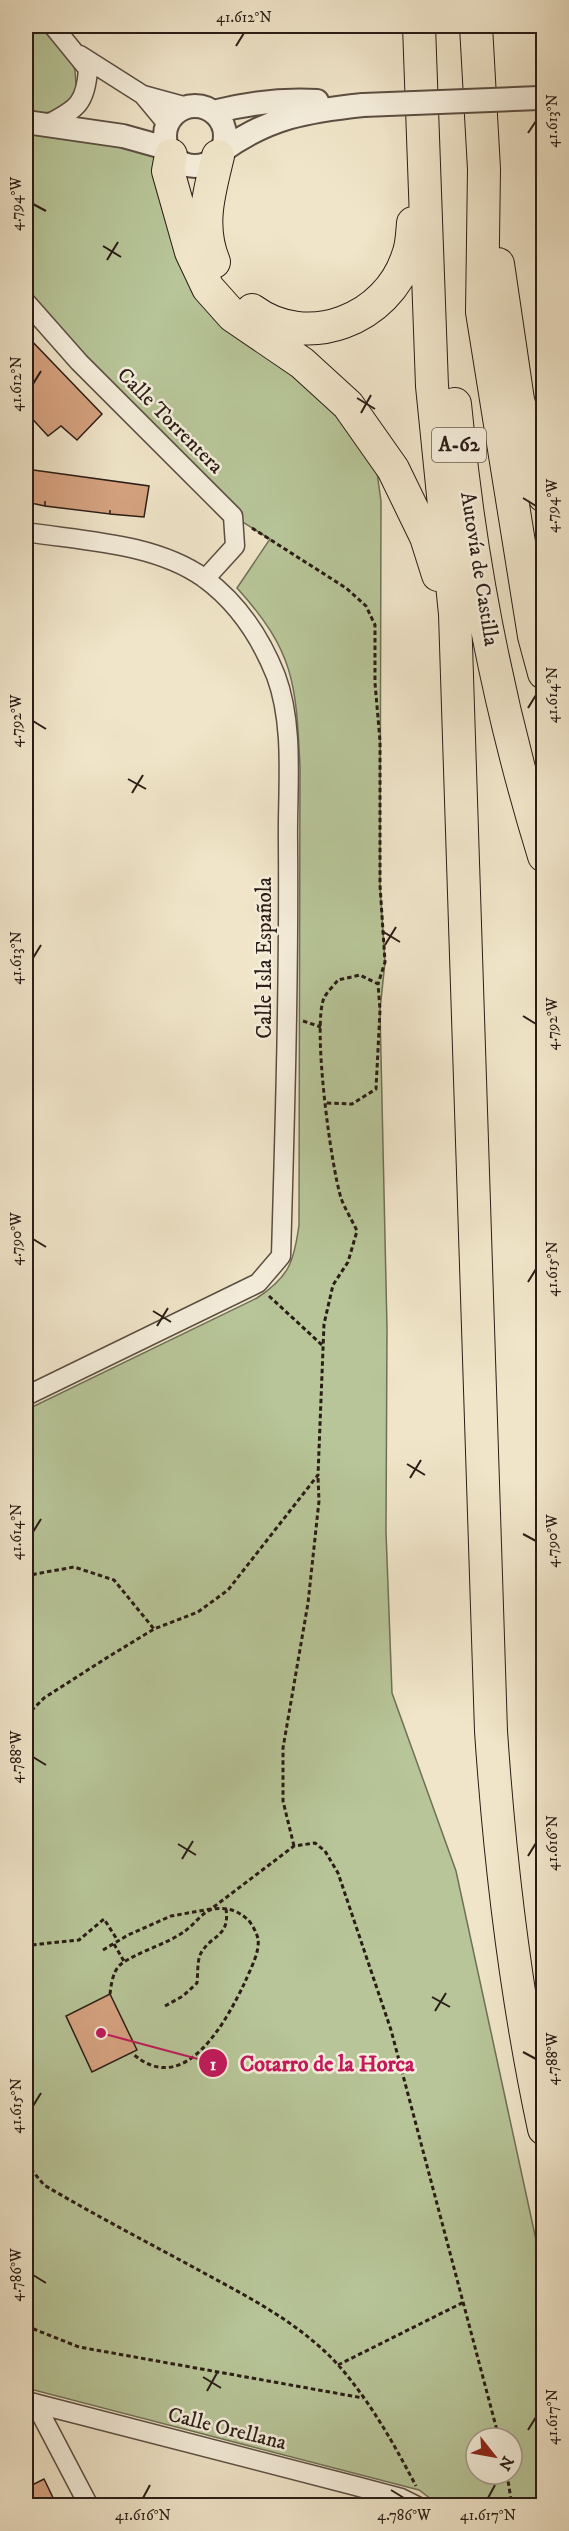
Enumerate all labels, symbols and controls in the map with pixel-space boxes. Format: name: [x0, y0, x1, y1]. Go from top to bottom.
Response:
text: 41.612°N: [216, 8, 272, 27]
text: 41.613°N: [543, 94, 562, 148]
text: 4.794°W: [7, 177, 26, 231]
text: 41.612°N: [7, 356, 26, 412]
street label: Calle Torrentera: [111, 362, 229, 480]
road number: A-62: [432, 428, 486, 462]
text: 4.794°W: [543, 479, 562, 533]
street label: Autovía de Castilla: [454, 490, 504, 648]
text: 41.614°N: [543, 667, 562, 723]
text: 4.792°W: [7, 694, 26, 747]
street label: Calle Isla Española: [252, 877, 278, 1039]
text: 41.613°N: [7, 931, 26, 985]
text: 4.792°W: [543, 997, 562, 1050]
text: 4.790°W: [7, 1212, 26, 1266]
text: 41.615°N: [543, 1241, 562, 1297]
text: 41.614°N: [7, 1504, 26, 1560]
text: 4.790°W: [543, 1514, 562, 1568]
text: 4.788°W: [7, 1730, 26, 1784]
text: 41.616°N: [543, 1815, 562, 1871]
text: 4.788°W: [543, 2032, 562, 2086]
callout: Cotarro de la Horca: [198, 2043, 426, 2083]
text: Cotarro de la Horca: [240, 2051, 415, 2078]
text: 1: [210, 2054, 217, 2076]
text: 41.615°N: [7, 2078, 26, 2134]
text: 4.786°W: [7, 2248, 26, 2302]
text: 41.617°N: [543, 2389, 562, 2445]
street label: Calle Orellana: [165, 2402, 289, 2456]
north arrow: [464, 2426, 524, 2486]
text: N: [494, 2452, 518, 2474]
text: 41.616°N: [115, 2506, 171, 2525]
text: 4.786°W: [377, 2506, 431, 2525]
text: 41.617°N: [460, 2506, 516, 2525]

